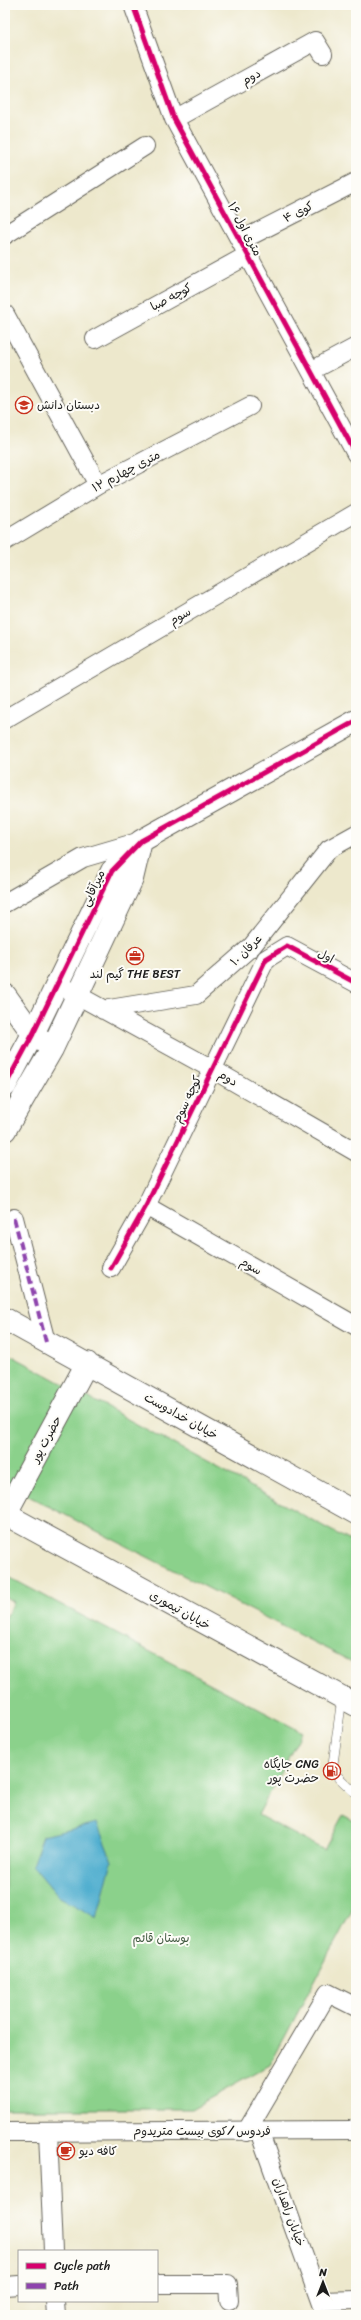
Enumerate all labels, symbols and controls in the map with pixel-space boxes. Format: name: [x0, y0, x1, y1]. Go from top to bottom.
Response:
street label: دوم: [237, 63, 265, 91]
street label: کوی ۴: [279, 195, 317, 229]
street label: ۱۶ متری اول: [221, 198, 269, 260]
street label: کوچه صبا: [146, 277, 196, 317]
place label: دبستان دانش: [37, 394, 100, 416]
school or university icon: دبستان دانش: [14, 395, 34, 415]
street label: ۱۲ متری چهارم: [88, 444, 164, 498]
street label: سوم: [165, 601, 195, 631]
street label: میرآقایی: [75, 866, 111, 910]
street label: عرفان ۱۰: [224, 928, 268, 972]
street label: اول: [314, 942, 339, 970]
office icon: گیم لند THE BEST: [125, 946, 145, 966]
place label: گیم لند THE BEST: [90, 963, 181, 985]
street label: دوم: [214, 1064, 242, 1092]
street label: کوچه سوم: [166, 1072, 208, 1126]
street label: سوم: [236, 1251, 266, 1281]
street label: خیابان خدادوست: [140, 1386, 222, 1446]
street label: حضرت پور: [24, 1411, 68, 1468]
street label: خیابان تیموری: [145, 1584, 215, 1636]
place label: جایگاه CNG حضرت پور: [264, 1753, 319, 1789]
fuel station icon: جایگاه CNG حضرت پور: [322, 1761, 342, 1781]
park label: بوستان قائم: [133, 1927, 189, 1949]
street label: فردوس /کوی بیست متریدوم: [133, 2120, 271, 2142]
place label: کافه دیو: [78, 2140, 117, 2162]
cafe icon: کافه دیو: [56, 2141, 76, 2161]
street label: خیابان راهداران: [266, 2174, 312, 2250]
legend: [18, 2250, 158, 2302]
text: Cycle path: [54, 2255, 110, 2277]
north arrow: [303, 2262, 343, 2302]
text: N: [318, 2263, 327, 2282]
text: Path: [54, 2275, 79, 2297]

